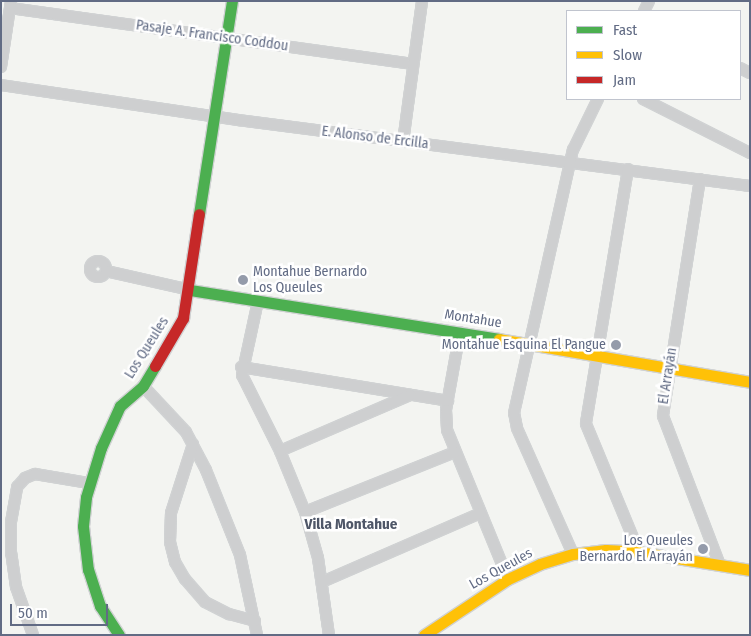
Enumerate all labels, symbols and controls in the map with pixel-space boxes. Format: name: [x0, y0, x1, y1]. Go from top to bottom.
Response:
legend: [566, 10, 741, 100]
street label: Pasaje A. Francisco Coddou: [135, 17, 289, 55]
text: Fast: [613, 21, 637, 39]
text: Slow: [613, 46, 642, 64]
text: Jam: [613, 71, 636, 89]
street label: E. Alonso de Ercilla: [321, 123, 429, 153]
place label: Montahue Bernardo Los Queules: [253, 264, 367, 296]
marker: Montahue Bernardo Los Queules: [237, 274, 249, 286]
street label: Montahue: [443, 306, 503, 332]
street label: Los Queules: [121, 314, 173, 382]
place label: Montahue Esquina El Pangue: [442, 337, 606, 353]
marker: Montahue Esquina El Pangue: [610, 339, 622, 351]
street label: El Arrayán: [655, 346, 681, 406]
district label: Villa Montahue: [305, 516, 397, 534]
place label: Los Queules Bernardo El Arrayán: [580, 533, 693, 566]
marker: Los Queules Bernardo El Arrayán: [697, 543, 709, 555]
street label: Los Queules: [467, 545, 535, 593]
scale bar: [12, 594, 110, 626]
text: 50 m: [18, 604, 48, 622]

